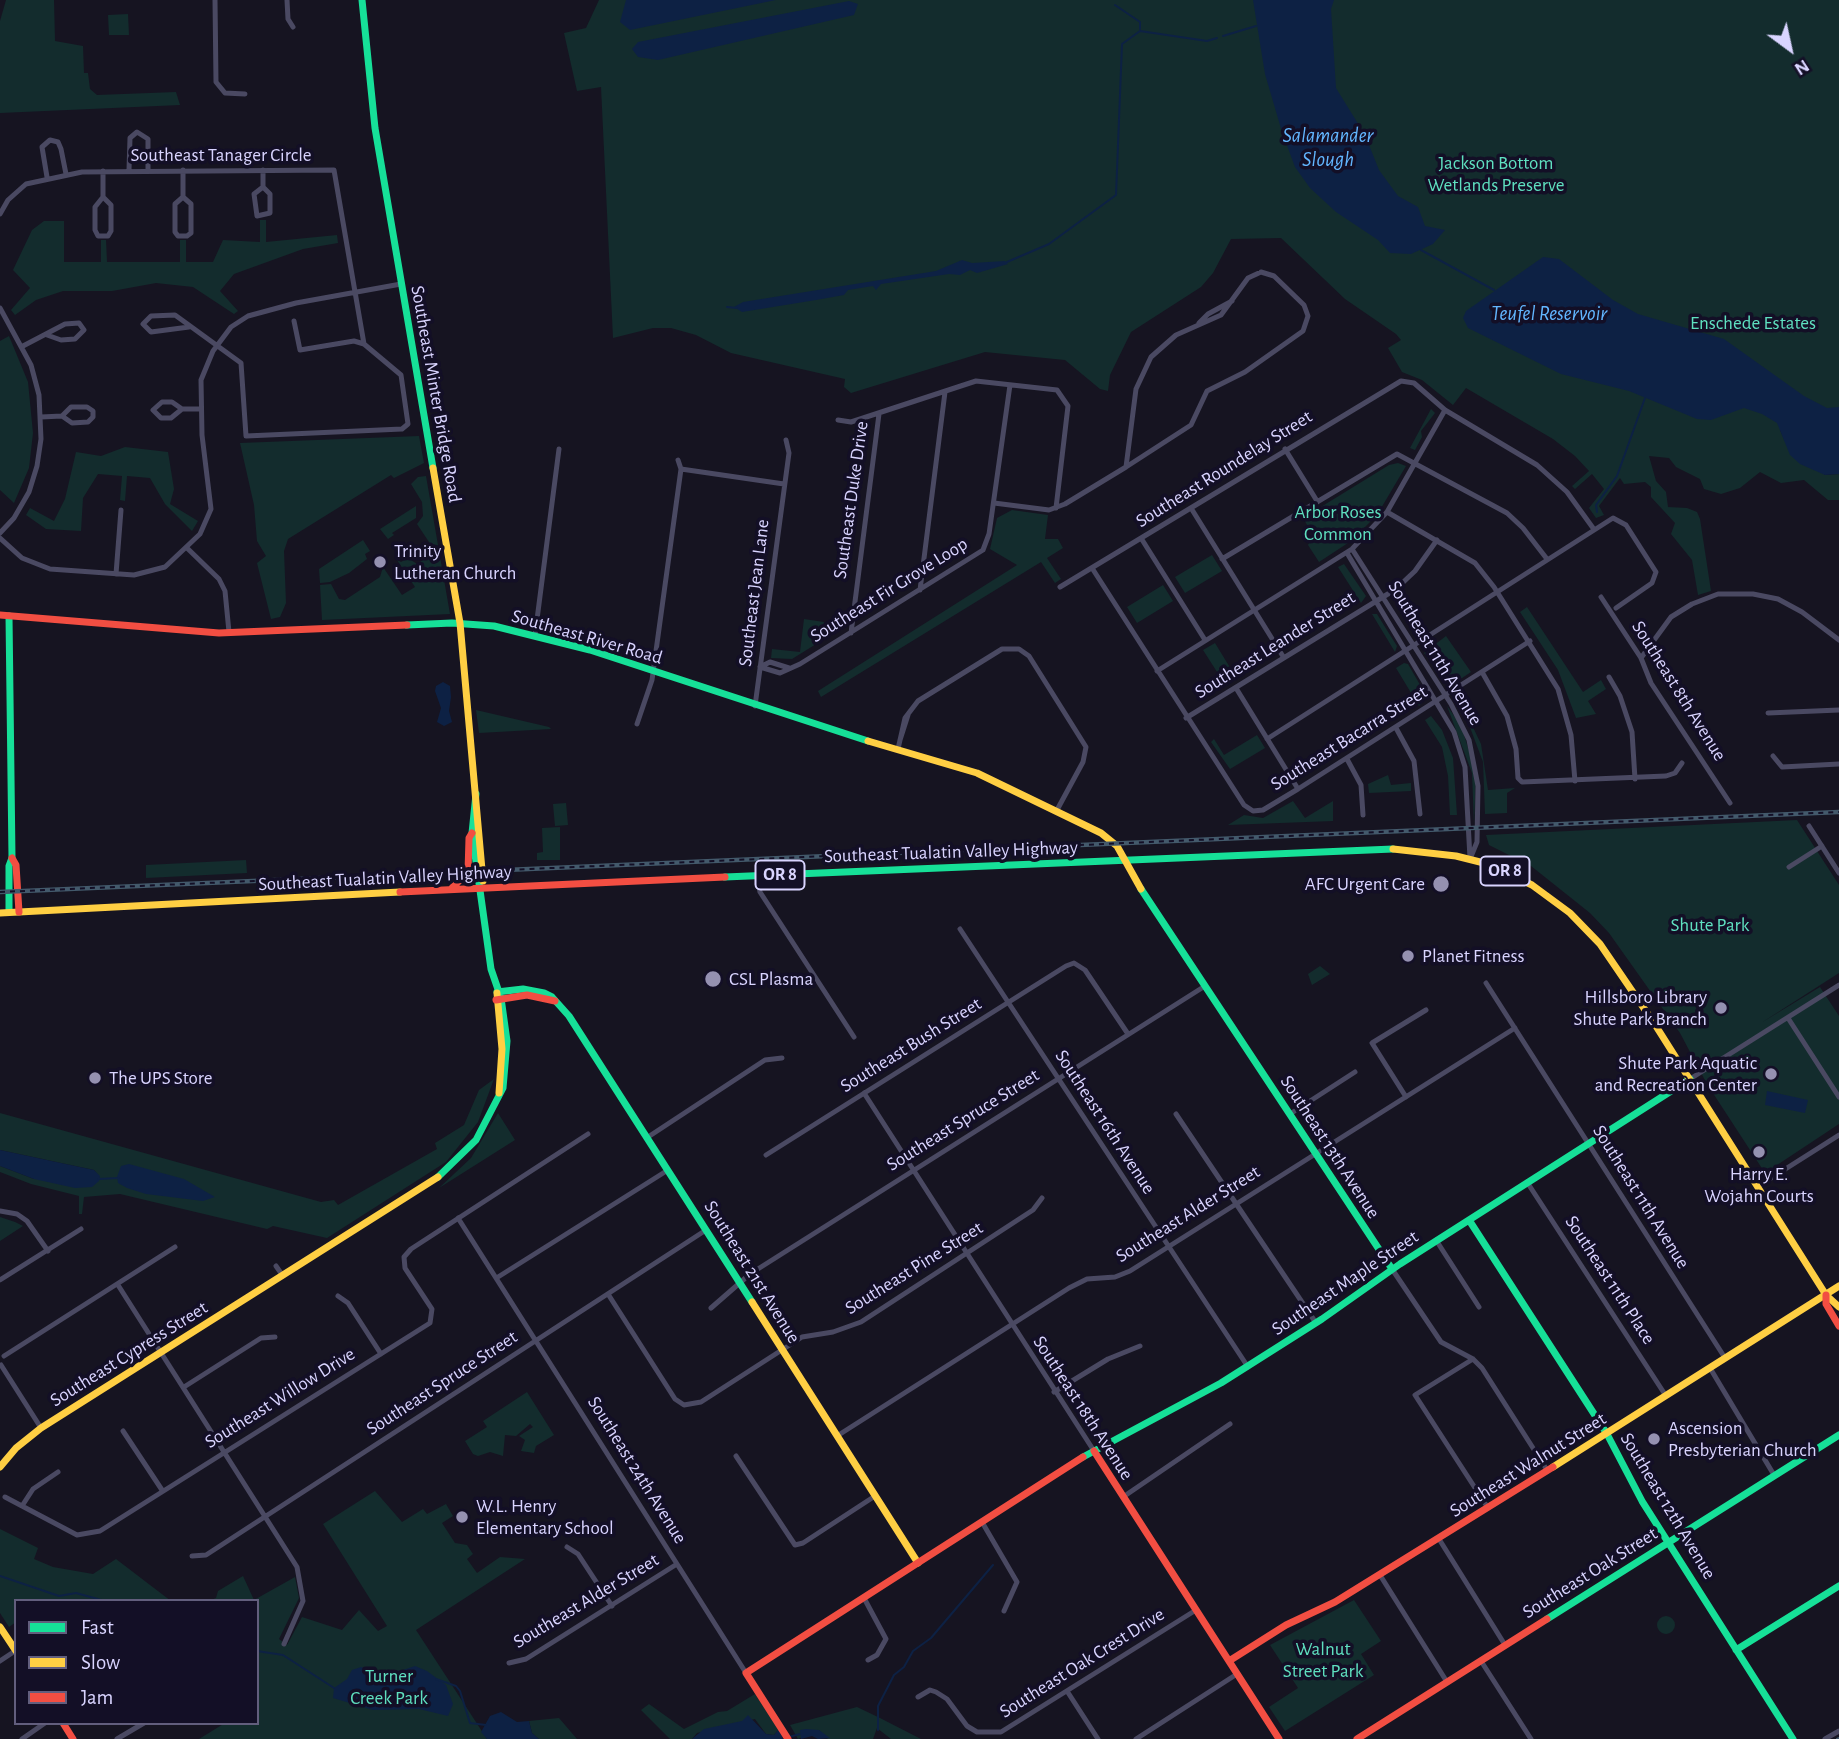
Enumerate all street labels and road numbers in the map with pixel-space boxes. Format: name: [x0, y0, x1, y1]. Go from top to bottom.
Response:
street label: Southeast Tanager Circle: [130, 144, 312, 166]
street label: Southeast Minter Bridge Road: [406, 284, 466, 504]
street label: Southeast Roundelay Street: [1132, 405, 1316, 533]
street label: Southeast Duke Drive: [829, 420, 873, 580]
street label: Southeast Jean Lane: [734, 518, 774, 668]
street label: Southeast Fir Grove Loop: [806, 532, 972, 648]
street label: Southeast 11th Avenue: [1383, 576, 1487, 730]
street label: Southeast Leander Street: [1191, 586, 1359, 704]
street label: Southeast River Road: [509, 605, 665, 669]
street label: Southeast 8th Avenue: [1627, 617, 1731, 765]
street label: Southeast Bacarra Street: [1266, 680, 1432, 796]
street label: Southeast Tualatin Valley Highway: [824, 836, 1078, 868]
road number: OR 8: [1480, 856, 1530, 886]
street label: Southeast Tualatin Valley Highway: [258, 860, 512, 896]
road number: OR 8: [756, 860, 804, 890]
street label: Southeast Bush Street: [836, 992, 986, 1098]
street label: Southeast 16th Avenue: [1050, 1046, 1160, 1198]
street label: Southeast Spruce Street: [883, 1064, 1043, 1176]
street label: Southeast 13th Avenue: [1275, 1071, 1385, 1223]
street label: Southeast 11th Avenue: [1588, 1121, 1694, 1273]
street label: Southeast Alder Street: [1112, 1160, 1264, 1268]
street label: Southeast 21st Avenue: [699, 1196, 805, 1348]
street label: Southeast 11th Place: [1560, 1211, 1660, 1349]
street label: Southeast Pine Street: [841, 1216, 987, 1320]
street label: Southeast Maple Street: [1267, 1225, 1423, 1341]
street label: Southeast Cypress Street: [46, 1296, 212, 1412]
street label: Southeast Spruce Street: [362, 1326, 522, 1440]
street label: Southeast 18th Avenue: [1028, 1332, 1138, 1484]
street label: Southeast Willow Drive: [201, 1343, 359, 1453]
street label: Southeast 24th Avenue: [582, 1392, 692, 1548]
street label: Southeast Walnut Street: [1446, 1408, 1610, 1522]
street label: Southeast 12th Avenue: [1615, 1429, 1721, 1583]
street label: Southeast Oak Street: [1518, 1522, 1662, 1624]
street label: Southeast Alder Street: [509, 1549, 663, 1653]
street label: Southeast Oak Crest Drive: [995, 1603, 1169, 1723]

